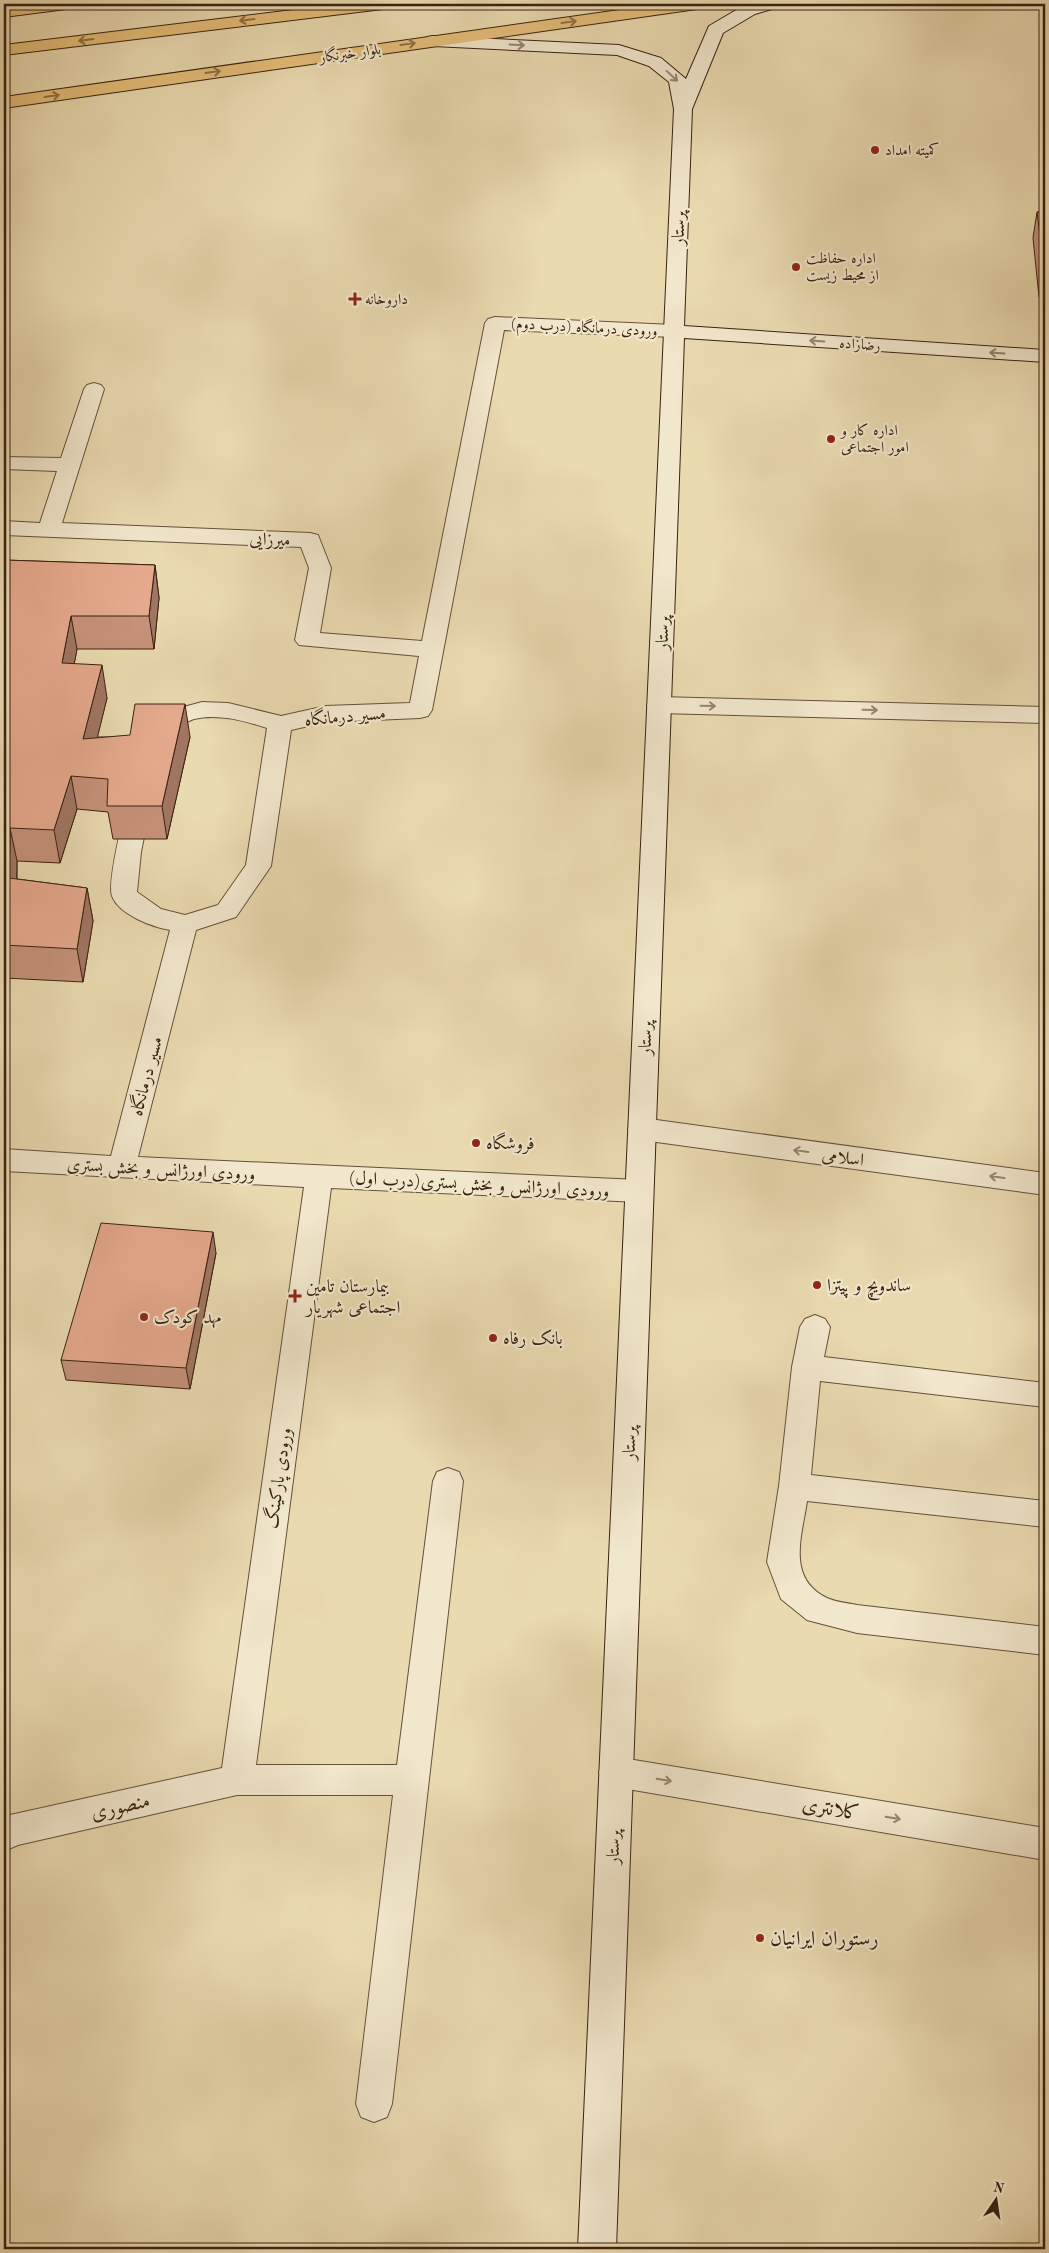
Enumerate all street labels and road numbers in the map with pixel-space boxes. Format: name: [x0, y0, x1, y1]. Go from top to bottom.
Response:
street label: بلوار خبرنگار: [316, 39, 382, 66]
street label: پرستار: [669, 209, 690, 248]
street label: ورودی درمانگاه (درب دوم): [510, 313, 658, 344]
street label: رضازاده: [839, 337, 881, 354]
street label: میرزایی: [249, 530, 291, 552]
street label: پرستار: [653, 614, 674, 653]
street label: مسیر درمانگاه: [303, 700, 387, 731]
street label: پرستار: [636, 1019, 657, 1058]
street label: مسیر درمانگاه: [124, 1034, 167, 1118]
street label: اسلامی: [821, 1146, 865, 1170]
street label: ورودی اورژانس و بخش بستری: [66, 1156, 256, 1186]
street label: ورودی اورژانس و بخش بستری(درب اول): [348, 1168, 610, 1203]
street label: پرستار: [620, 1424, 641, 1463]
street label: ورودی پارکینگ: [259, 1426, 298, 1530]
street label: منصوری: [89, 1790, 152, 1825]
street label: کلانتری: [800, 1793, 861, 1825]
street label: پرستار: [604, 1828, 625, 1867]

